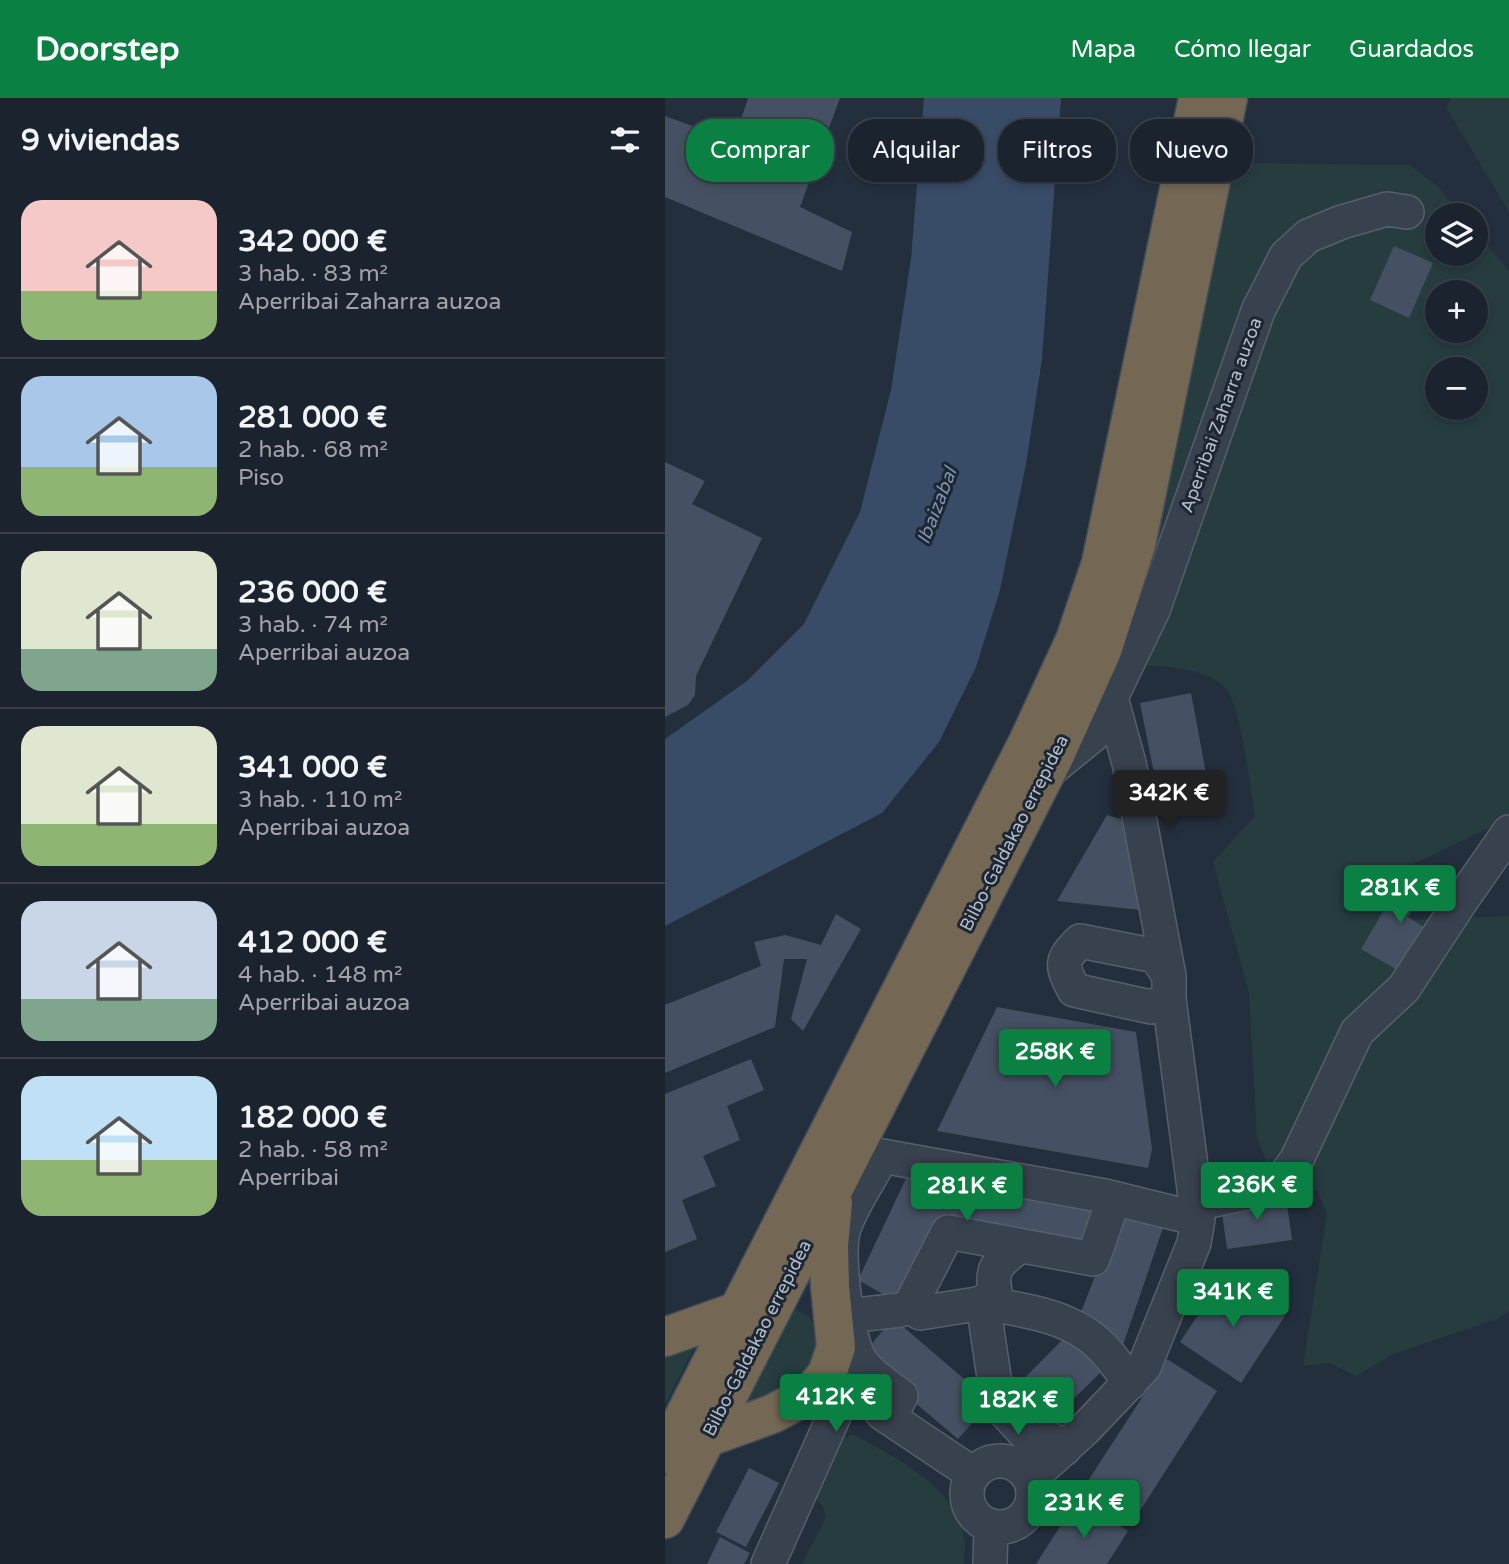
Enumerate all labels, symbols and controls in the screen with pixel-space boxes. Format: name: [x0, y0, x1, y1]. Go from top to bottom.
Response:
text: Doorstep: [35, 30, 180, 69]
text: Mapa: [1071, 35, 1136, 64]
text: Cómo llegar: [1174, 35, 1311, 64]
text: Guardados: [1349, 35, 1474, 64]
chip: Comprar: [686, 119, 834, 182]
chip: Alquilar: [848, 119, 984, 182]
chip: Filtros: [998, 119, 1116, 182]
chip: Nuevo: [1130, 119, 1253, 182]
icon: filters: [606, 121, 644, 159]
text: 9 viviendas: [21, 122, 180, 159]
map controls: [1425, 203, 1488, 420]
button: layers: [1425, 203, 1488, 266]
text: 342 000 €: [238, 223, 387, 260]
icon: home: [77, 228, 161, 312]
text: 3 hab. · 83 m²: [238, 260, 388, 288]
button: +: [1425, 280, 1488, 343]
text: Aperribai Zaharra auzoa: [238, 288, 501, 316]
street label: Aperribai Zaharra auzoa: [1175, 314, 1267, 516]
button: −: [1425, 357, 1488, 420]
text: 281 000 €: [238, 399, 387, 436]
icon: home: [77, 404, 161, 488]
text: 2 hab. · 68 m²: [238, 436, 388, 464]
water label: Ibaizabal: [912, 463, 962, 547]
text: Piso: [238, 464, 284, 492]
text: 236 000 €: [238, 574, 387, 611]
icon: home: [77, 579, 161, 663]
text: 3 hab. · 74 m²: [238, 611, 388, 639]
text: Aperribai auzoa: [238, 639, 410, 667]
street label: Bilbo-Galdakao errepidea: [955, 731, 1073, 935]
text: 341 000 €: [238, 749, 387, 786]
icon: home: [77, 754, 161, 838]
pin: 342K €: [1112, 770, 1226, 830]
text: 342K €: [1129, 779, 1209, 807]
text: 3 hab. · 110 m²: [238, 786, 403, 814]
text: Aperribai auzoa: [238, 814, 410, 842]
pin: 281K €: [1343, 866, 1457, 925]
text: 281K €: [1360, 874, 1440, 902]
text: 412 000 €: [238, 924, 387, 961]
icon: home: [77, 929, 161, 1013]
text: 4 hab. · 148 m²: [238, 961, 403, 989]
text: Aperribai auzoa: [238, 989, 410, 1017]
pin: 258K €: [998, 1030, 1112, 1089]
text: 258K €: [1015, 1038, 1095, 1066]
text: 182 000 €: [238, 1099, 387, 1136]
icon: home: [77, 1104, 161, 1188]
text: 2 hab. · 58 m²: [238, 1136, 388, 1164]
pin: 236K €: [1200, 1162, 1314, 1222]
text: Aperribai: [238, 1164, 339, 1192]
pin: 281K €: [910, 1164, 1024, 1223]
text: 236K €: [1217, 1171, 1297, 1199]
text: 281K €: [927, 1172, 1007, 1200]
street label: Bilbo-Galdakao errepidea: [698, 1236, 816, 1440]
pin: 341K €: [1176, 1270, 1290, 1329]
text: 341K €: [1193, 1278, 1273, 1306]
pin: 412K €: [779, 1374, 893, 1434]
pin: 182K €: [961, 1378, 1075, 1437]
text: 412K €: [796, 1383, 876, 1411]
text: 182K €: [978, 1386, 1058, 1414]
pin: 231K €: [1027, 1480, 1141, 1540]
text: 231K €: [1044, 1489, 1124, 1517]

